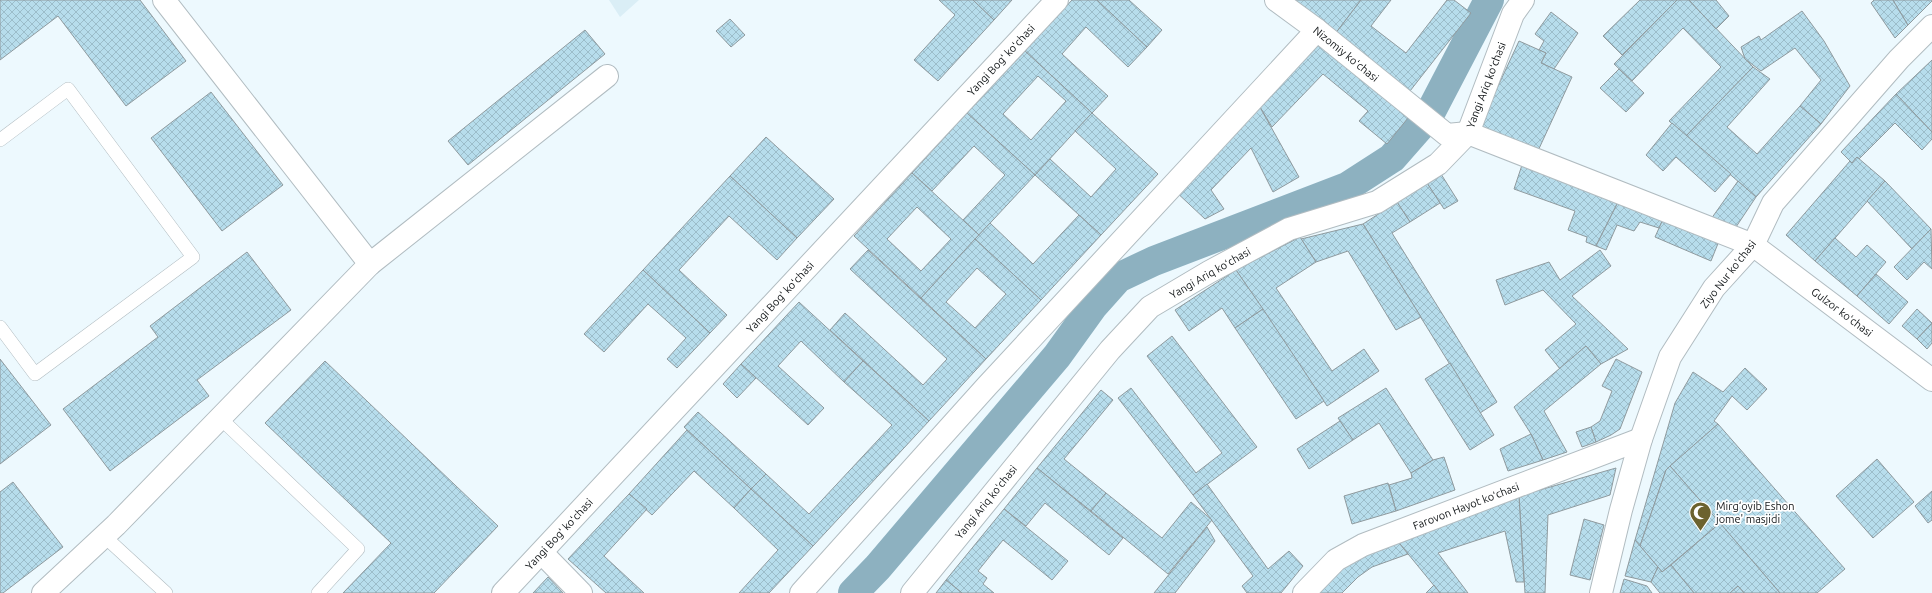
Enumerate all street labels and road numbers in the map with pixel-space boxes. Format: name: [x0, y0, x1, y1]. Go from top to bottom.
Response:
street label: Yangi Bogʻ koʻchasi: [965, 22, 1037, 98]
street label: Nizomiy koʻchasi: [1311, 24, 1381, 84]
street label: Yangi Ariq koʻchasi: [1464, 40, 1508, 130]
street label: Ziyo Nur koʻchasi: [1698, 238, 1758, 310]
street label: Yangi Ariq koʻchasi: [1168, 245, 1252, 301]
street label: Yangi Bogʻ koʻchasi: [744, 259, 816, 335]
street label: Gulzor koʻchasi: [1809, 285, 1875, 339]
street label: Yangi Ariq koʻchasi: [953, 463, 1019, 541]
street label: Farovon Hayot koʻchasi: [1411, 480, 1521, 532]
street label: Yangi Bogʻ koʻchasi: [523, 496, 595, 572]

